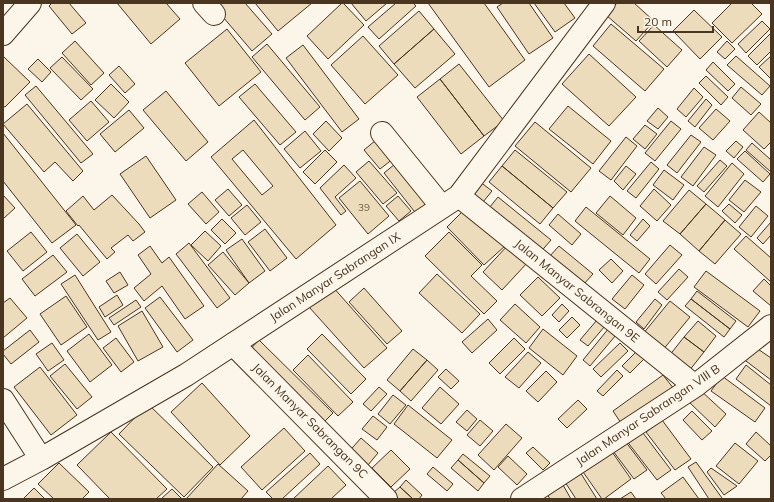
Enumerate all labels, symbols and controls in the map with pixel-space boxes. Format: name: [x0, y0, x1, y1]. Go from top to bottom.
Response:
scale bar: [638, 8, 713, 34]
text: 20 m: [644, 14, 672, 29]
house number: 39: [358, 201, 370, 214]
street label: Jalan Manyar Sabrangan IX: [267, 229, 403, 324]
street label: Jalan Manyar Sabrangan 9E: [512, 236, 643, 346]
street label: Jalan Manyar Sabrangan 9C: [249, 360, 371, 482]
street label: Jalan Manyar Sabrangan VIII B: [573, 361, 723, 469]

